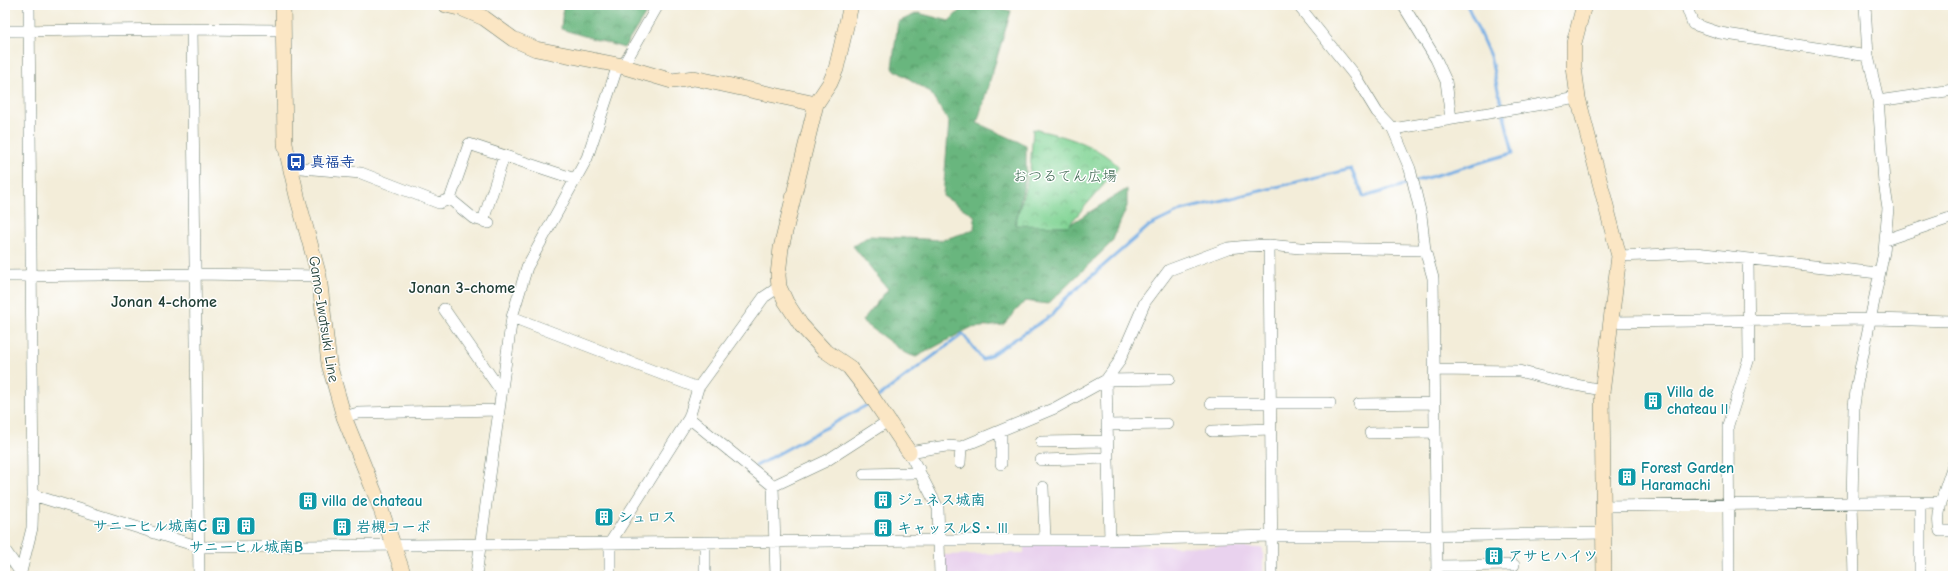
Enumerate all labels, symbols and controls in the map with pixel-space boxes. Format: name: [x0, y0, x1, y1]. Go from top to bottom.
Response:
bus stop icon: 真福寺: [285, 151, 307, 173]
place label: 真福寺: [310, 153, 355, 171]
park label: おつるてん広場: [1013, 167, 1117, 185]
street label: Gamo-Iwatsuki Line: [305, 254, 343, 384]
district label: Jonan 3-chome: [409, 279, 515, 297]
district label: Jonan 4-chome: [111, 293, 217, 311]
place label: Villa de chateauⅡ: [1667, 383, 1732, 418]
building icon: Villa de chateauⅡ: [1642, 390, 1664, 412]
place label: Forest Garden Haramachi: [1641, 459, 1734, 494]
building icon: Forest Garden Haramachi: [1616, 466, 1638, 488]
building icon: ジュネス城南: [872, 489, 894, 511]
building icon: villa de chateau: [297, 490, 319, 512]
place label: ジュネス城南: [897, 491, 986, 509]
place label: villa de chateau: [321, 492, 423, 510]
building icon: シュロス: [593, 506, 615, 528]
place label: シュロス: [618, 508, 677, 526]
building icon: サニーヒル城南C: [210, 515, 232, 537]
building icon: サニーヒル城南B: [235, 515, 257, 537]
building icon: 岩槻コーポ: [331, 516, 353, 538]
place label: サニーヒル城南C: [93, 517, 207, 535]
building icon: キャッスルS・Ⅲ: [872, 517, 894, 539]
place label: 岩槻コーポ: [356, 518, 431, 536]
place label: キャッスルS・Ⅲ: [897, 519, 1010, 537]
place label: サニーヒル城南B: [189, 538, 303, 556]
building icon: アサヒハイツ: [1483, 545, 1505, 567]
place label: アサヒハイツ: [1508, 547, 1598, 565]

